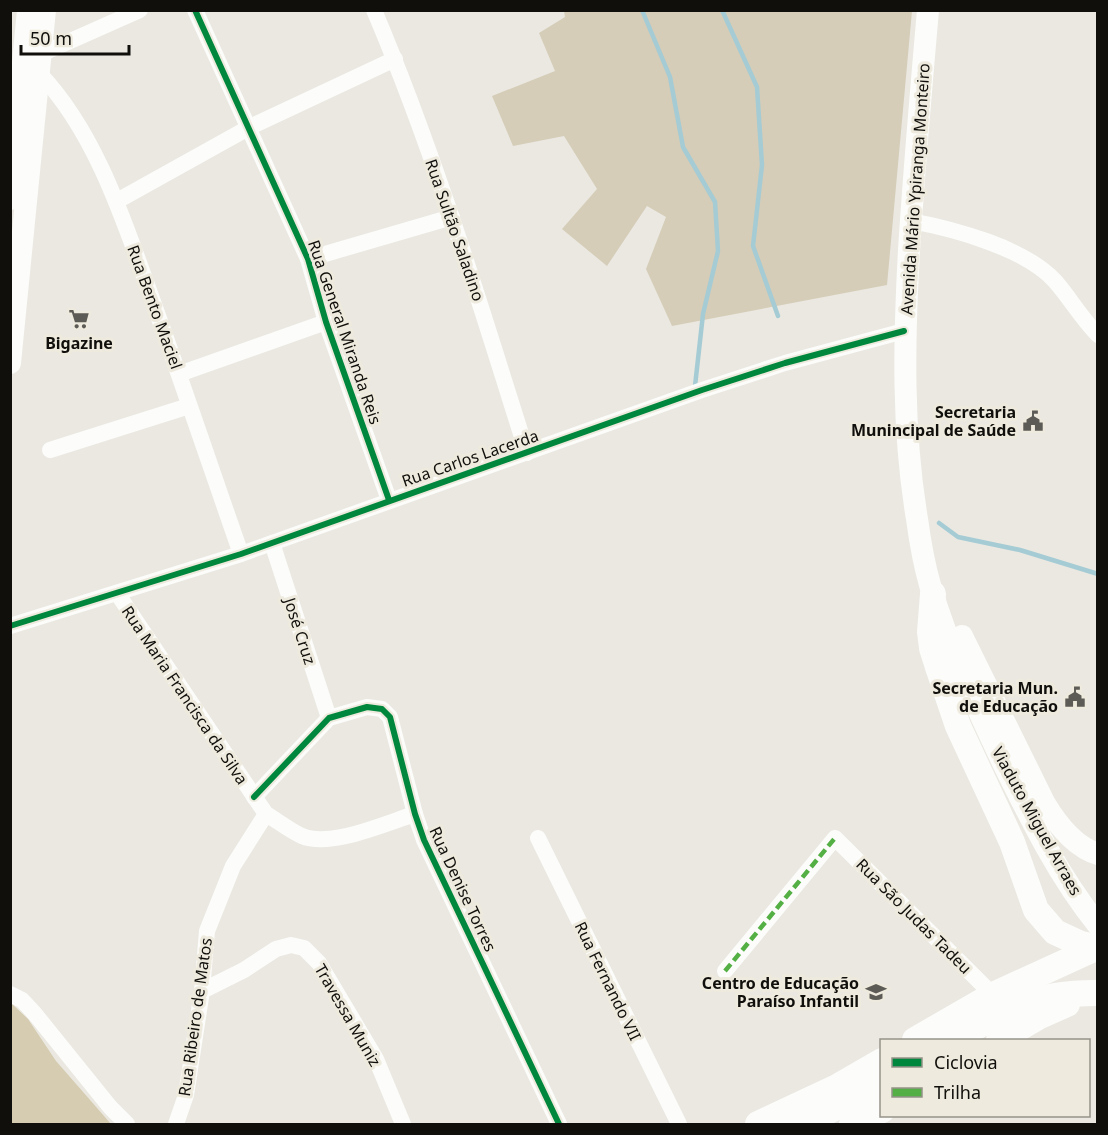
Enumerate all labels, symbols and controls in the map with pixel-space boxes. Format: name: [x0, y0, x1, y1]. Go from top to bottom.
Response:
scale bar: [21, 18, 129, 56]
text: 50 m: [30, 26, 72, 50]
street label: Avenida Mário Ypiranga Monteiro: [895, 62, 935, 316]
street label: Rua Sultão Saladino: [420, 156, 490, 304]
street label: Rua General Miranda Reis: [303, 237, 387, 427]
street label: Rua Bento Maciel: [122, 242, 188, 372]
supermarket icon: Bigazine: [67, 307, 91, 331]
place label: Bigazine: [45, 332, 113, 354]
place label: Secretaria Munincipal de Saúde: [851, 401, 1016, 441]
public building icon: Secretaria Munincipal de Saúde: [1021, 409, 1045, 433]
street label: Rua Carlos Lacerda: [399, 424, 541, 492]
street label: José Cruz: [278, 593, 321, 667]
street label: Rua Maria Francisca da Silva: [117, 601, 253, 789]
place label: Secretaria Mun. de Educação: [932, 677, 1058, 717]
public building icon: Secretaria Mun. de Educação: [1063, 685, 1087, 709]
street label: Viaduto Miguel Arraes: [987, 743, 1087, 899]
street label: Rua Denise Torres: [424, 823, 502, 955]
street label: Rua São Judas Tadeu: [851, 853, 977, 979]
street label: Rua Fernando VII: [570, 918, 646, 1044]
street label: Rua Ribeiro de Matos: [173, 936, 217, 1098]
street label: Travessa Muniz: [310, 960, 386, 1070]
place label: Centro de Educação Paraíso Infantil: [702, 972, 859, 1012]
school or university icon: Centro de Educação Paraíso Infantil: [864, 980, 888, 1004]
legend: [880, 1039, 1090, 1117]
text: Ciclovia: [934, 1050, 998, 1074]
text: Trilha: [934, 1080, 981, 1104]

